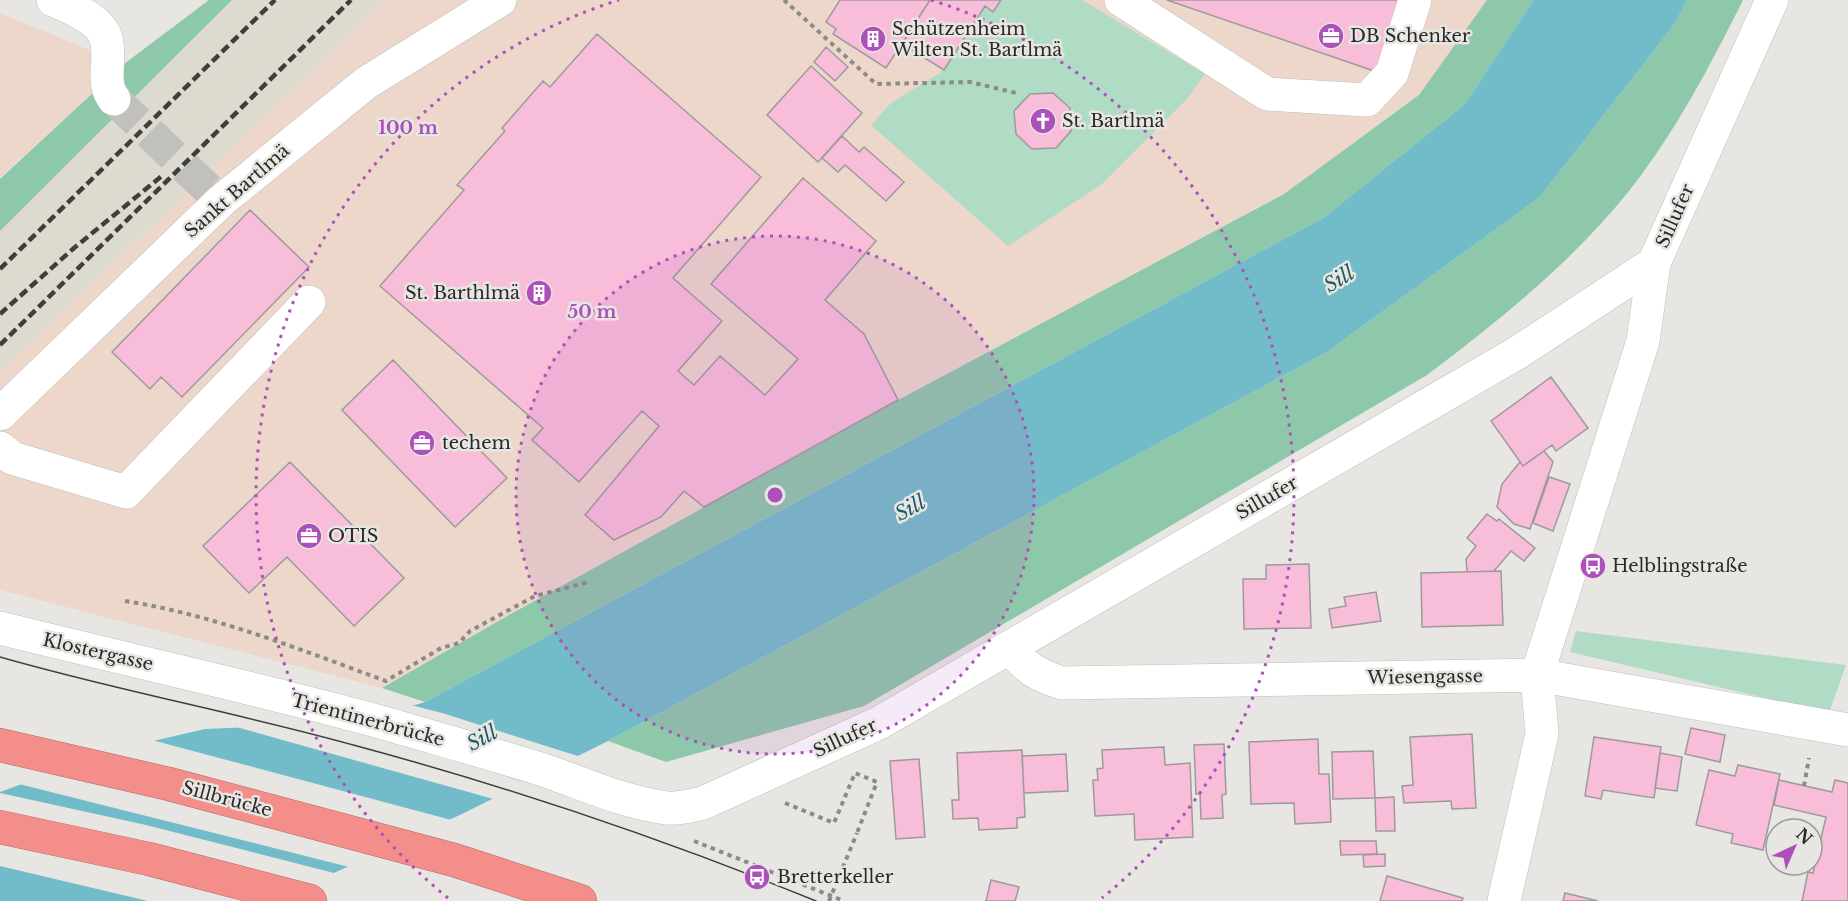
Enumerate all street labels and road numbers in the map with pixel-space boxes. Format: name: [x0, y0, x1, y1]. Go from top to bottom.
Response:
street label: Sankt Bartlmä: [180, 140, 294, 242]
street label: Sillufer: [1651, 180, 1699, 251]
street label: Sillufer: [1232, 471, 1302, 524]
street label: Klostergasse: [41, 629, 155, 675]
street label: Wiesengasse: [1366, 665, 1483, 689]
street label: Trientinerbrücke: [289, 689, 447, 751]
street label: Sillufer: [810, 714, 881, 762]
street label: Sillbrücke: [180, 776, 274, 822]

